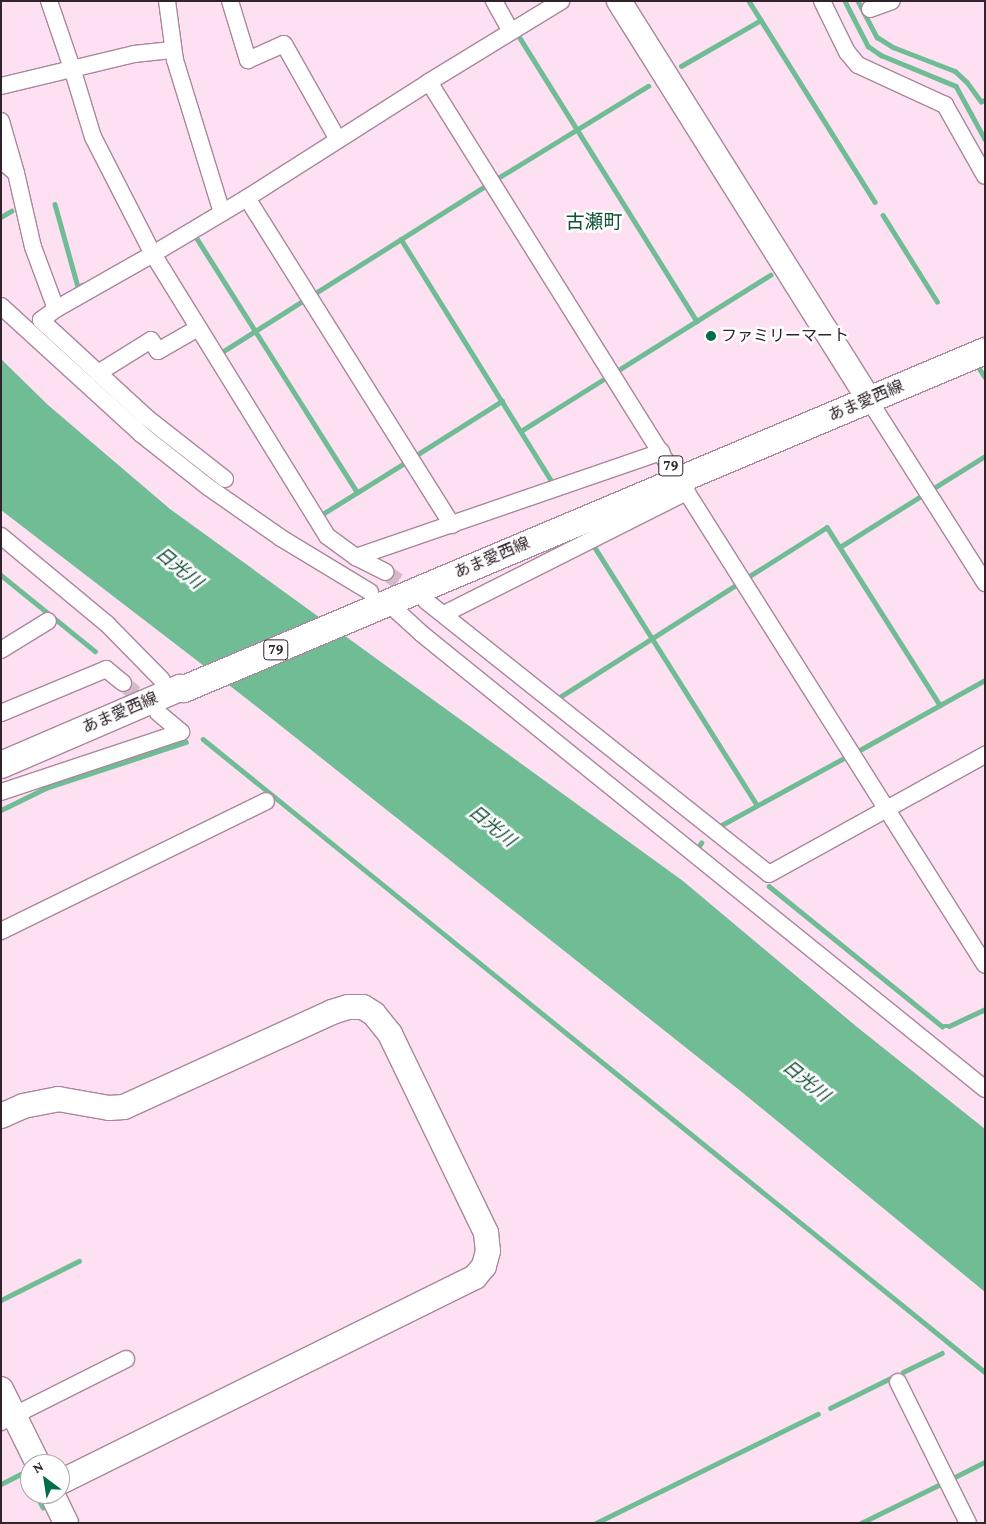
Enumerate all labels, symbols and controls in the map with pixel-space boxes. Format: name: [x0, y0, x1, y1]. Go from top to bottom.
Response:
district label: 古瀬町: [566, 211, 622, 233]
place label: ファミリーマート: [721, 326, 849, 346]
marker: ファミリーマート: [705, 330, 717, 342]
street label: あま愛西線: [825, 377, 907, 425]
road number: 79: [657, 454, 685, 478]
street label: あま愛西線: [451, 534, 533, 582]
water label: 日光川: [151, 543, 207, 593]
road number: 79: [262, 638, 290, 662]
street label: あま愛西線: [79, 689, 161, 737]
water label: 日光川: [464, 801, 520, 851]
water label: 日光川: [778, 1056, 834, 1106]
north arrow: [20, 1454, 70, 1504]
text: N: [30, 1458, 46, 1476]

